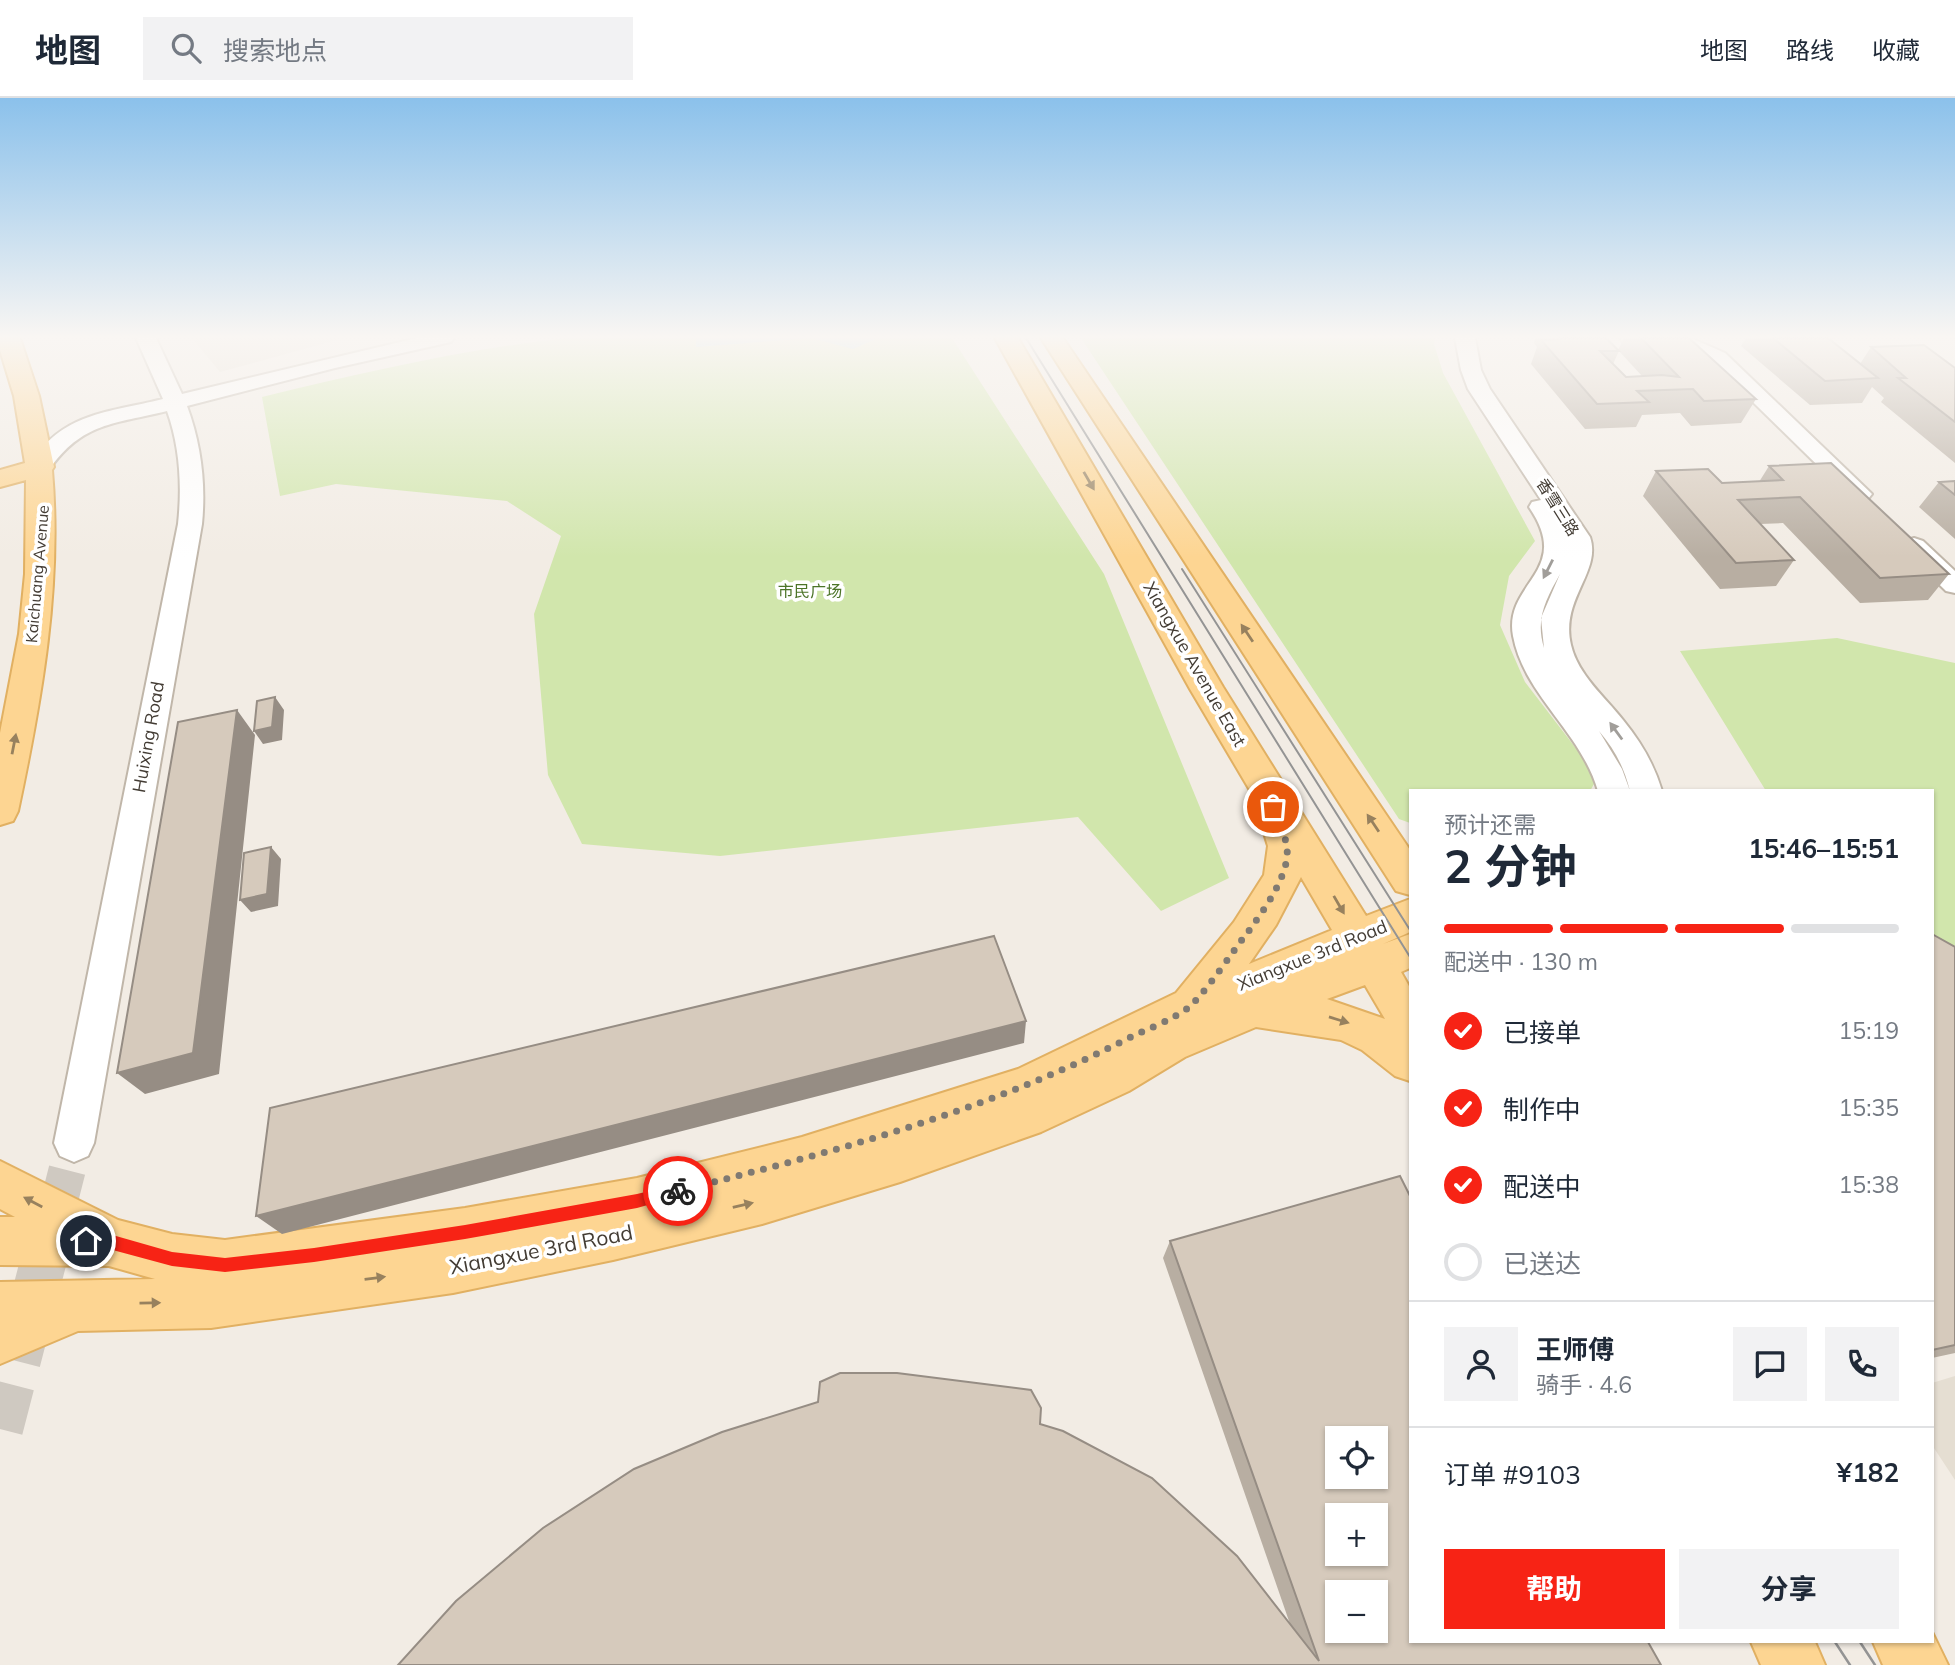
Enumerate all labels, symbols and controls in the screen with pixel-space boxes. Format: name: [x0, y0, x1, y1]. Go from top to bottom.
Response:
search box: [143, 17, 633, 80]
text: 地图: [35, 29, 101, 70]
icon: search: [167, 29, 205, 67]
text: 搜索地点: [223, 34, 327, 67]
text: 地图: [1700, 35, 1748, 65]
text: 路线: [1786, 35, 1834, 65]
text: 收藏: [1872, 35, 1920, 65]
one-way arrow: [1083, 472, 1095, 491]
street label: 香雪三路: [1533, 475, 1583, 539]
street label: Kaichuang Avenue: [21, 504, 53, 644]
one-way arrow: [1542, 559, 1553, 579]
street label: Xiangxue Avenue East: [1138, 577, 1252, 751]
park label: 市民广场: [778, 581, 842, 601]
one-way arrow: [1241, 624, 1254, 643]
street label: Huixing Road: [127, 680, 169, 794]
one-way arrow: [1609, 722, 1623, 740]
one-way arrow: [9, 733, 20, 755]
pin: [1243, 777, 1303, 837]
icon: bag: [1254, 788, 1292, 826]
text: 预计还需: [1444, 810, 1536, 839]
one-way arrow: [1367, 813, 1380, 832]
text: 15:46–15:51: [1748, 832, 1899, 865]
text: 2 分钟: [1444, 837, 1576, 895]
one-way arrow: [1333, 896, 1345, 915]
street label: Xiangxue 3rd Road: [1234, 914, 1390, 996]
text: 配送中 · 130 m: [1444, 947, 1598, 976]
icon: check: [1444, 1012, 1482, 1050]
one-way arrow: [1328, 1015, 1349, 1026]
text: 已接单: [1503, 1016, 1581, 1049]
text: 15:19: [1839, 1016, 1899, 1045]
icon: check: [1444, 1089, 1482, 1127]
text: 制作中: [1503, 1093, 1581, 1126]
text: 15:35: [1839, 1093, 1899, 1122]
courier: [643, 1156, 713, 1226]
icon: check: [1444, 1166, 1482, 1204]
text: 配送中: [1503, 1170, 1581, 1203]
text: 15:38: [1839, 1170, 1899, 1199]
icon: bike: [659, 1172, 697, 1210]
one-way arrow: [23, 1196, 43, 1207]
one-way arrow: [732, 1200, 754, 1211]
pin: [56, 1211, 116, 1271]
street label: Xiangxue 3rd Road: [447, 1218, 635, 1280]
icon: home: [67, 1222, 105, 1260]
text: 已送达: [1503, 1247, 1581, 1280]
one-way arrow: [365, 1272, 387, 1283]
one-way arrow: [139, 1297, 161, 1309]
button: person: [1444, 1327, 1518, 1401]
button: chat: [1733, 1327, 1807, 1401]
button: phone: [1825, 1327, 1899, 1401]
text: 王师傅: [1536, 1333, 1614, 1366]
text: 骑手 · 4.6: [1536, 1370, 1632, 1399]
map controls: [1325, 1426, 1388, 1643]
button: locate: [1325, 1426, 1388, 1489]
text: ¥182: [1837, 1456, 1899, 1489]
text: 订单 #9103: [1444, 1458, 1581, 1491]
button: +: [1325, 1503, 1388, 1566]
button: 帮助: [1444, 1549, 1665, 1629]
button: 分享: [1679, 1549, 1899, 1629]
button: −: [1325, 1580, 1388, 1643]

